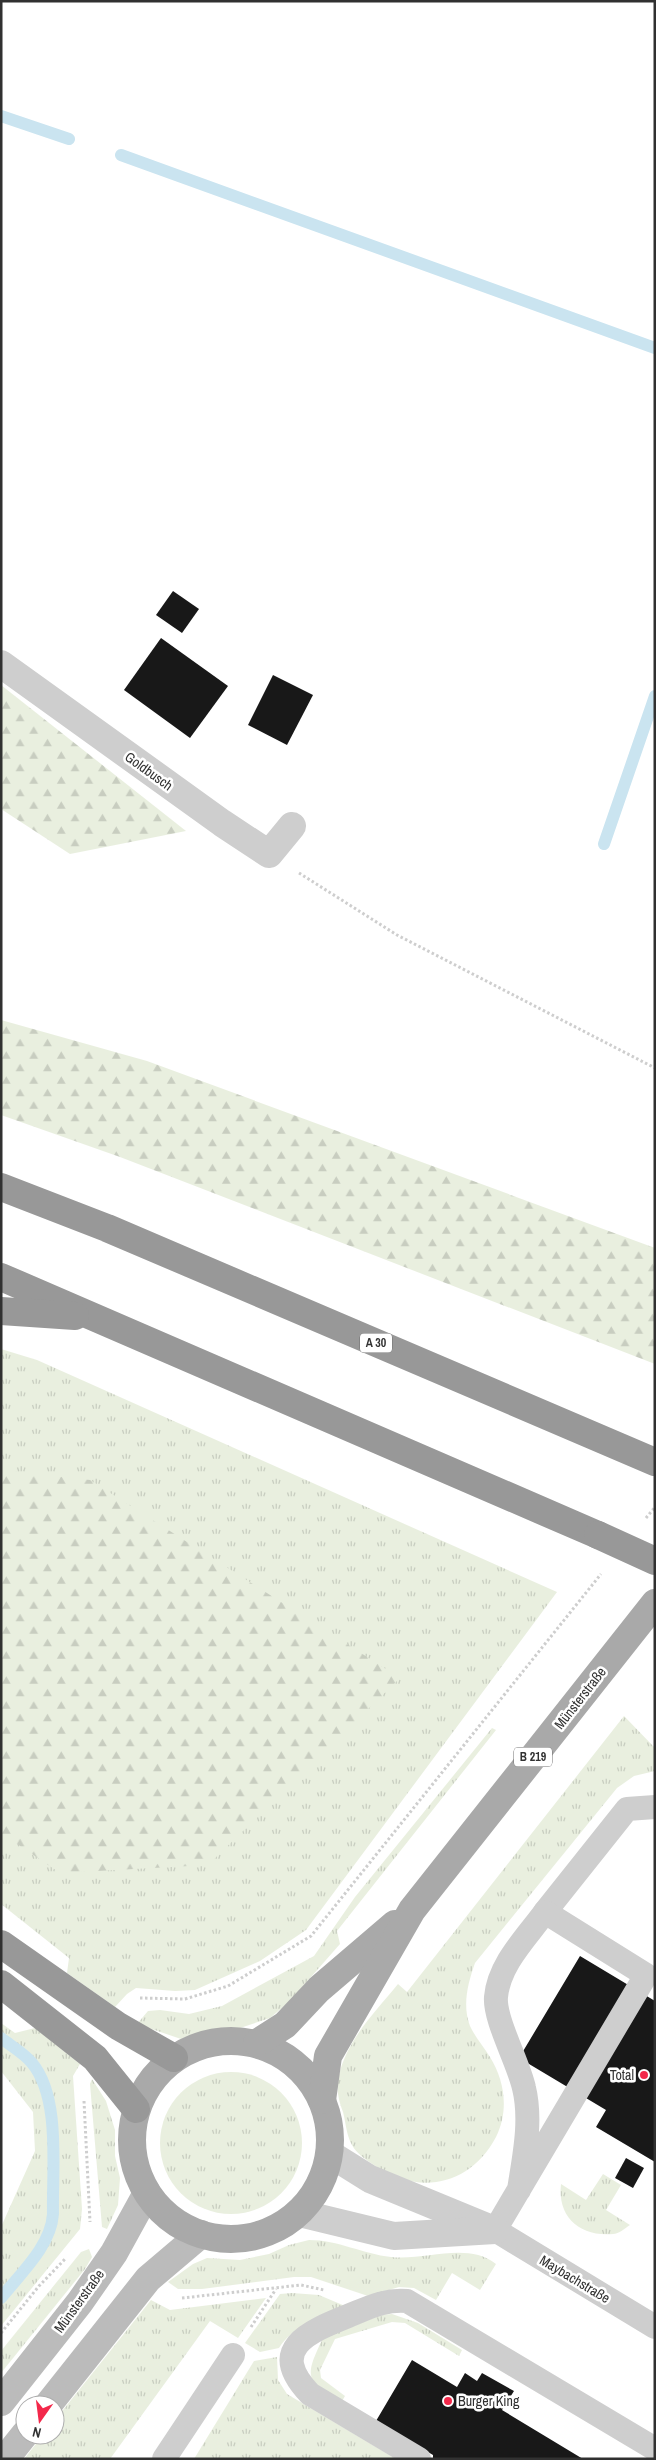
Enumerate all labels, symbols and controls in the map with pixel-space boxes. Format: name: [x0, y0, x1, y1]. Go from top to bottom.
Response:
street label: Goldbusch: [122, 748, 176, 794]
road number: A 30: [360, 1334, 392, 1352]
street label: Münsterstraße: [550, 1663, 610, 1733]
road number: B 219: [514, 1748, 552, 1766]
place label: Total: [610, 2066, 634, 2084]
marker: Total: [638, 2069, 650, 2081]
street label: Maybachstraße: [536, 2251, 614, 2307]
street label: Münsterstraße: [50, 2266, 108, 2336]
place label: Burger King: [458, 2392, 520, 2410]
north arrow: [15, 2395, 65, 2445]
marker: Burger King: [442, 2395, 454, 2407]
text: N: [31, 2423, 43, 2442]

